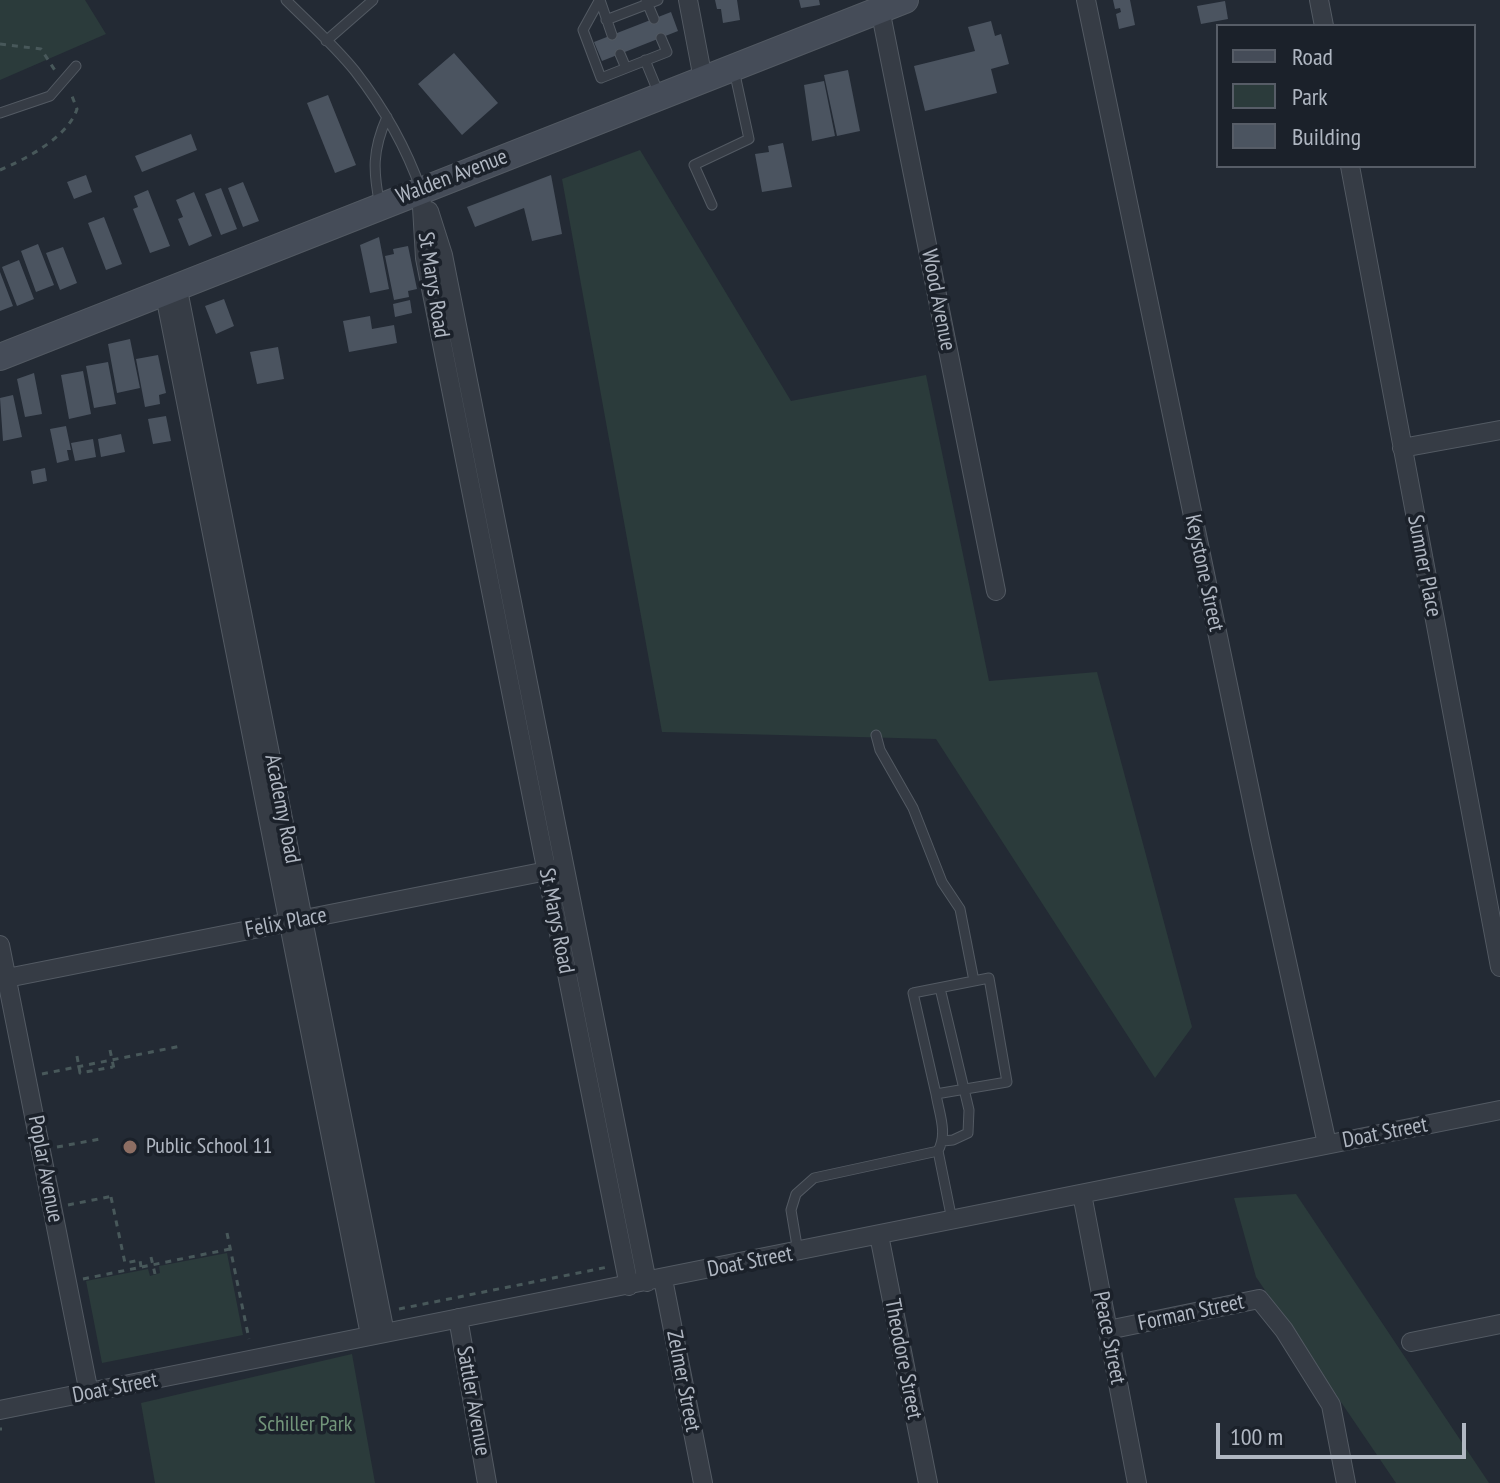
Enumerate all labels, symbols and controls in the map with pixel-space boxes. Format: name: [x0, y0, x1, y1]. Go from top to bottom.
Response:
legend: [1216, 24, 1476, 168]
text: Road: [1292, 41, 1333, 72]
text: Park: [1292, 81, 1328, 112]
text: Building: [1292, 121, 1361, 152]
street label: Walden Avenue: [393, 144, 511, 210]
street label: St Marys Road: [412, 230, 454, 340]
street label: Wood Avenue: [915, 247, 961, 353]
street label: Keystone Street: [1179, 512, 1229, 634]
street label: Sumner Place: [1401, 513, 1447, 619]
street label: Academy Road: [259, 752, 305, 866]
street label: St Marys Road: [533, 866, 579, 976]
street label: Felix Place: [243, 902, 329, 944]
street label: Doat Street: [1340, 1112, 1430, 1154]
street label: Poplar Avenue: [22, 1113, 68, 1225]
place label: Public School 11: [146, 1134, 272, 1160]
marker: Public School 11: [121, 1138, 139, 1156]
street label: Doat Street: [705, 1241, 795, 1283]
street label: Peace Street: [1087, 1289, 1131, 1387]
street label: Forman Street: [1136, 1289, 1246, 1337]
street label: Theodore Street: [878, 1296, 928, 1422]
street label: Zelmer Street: [660, 1328, 706, 1434]
street label: Sattler Avenue: [450, 1344, 496, 1458]
street label: Doat Street: [70, 1367, 160, 1409]
scale bar: [1220, 1407, 1470, 1457]
park label: Schiller Park: [258, 1412, 352, 1438]
text: 100 m: [1230, 1421, 1283, 1452]

